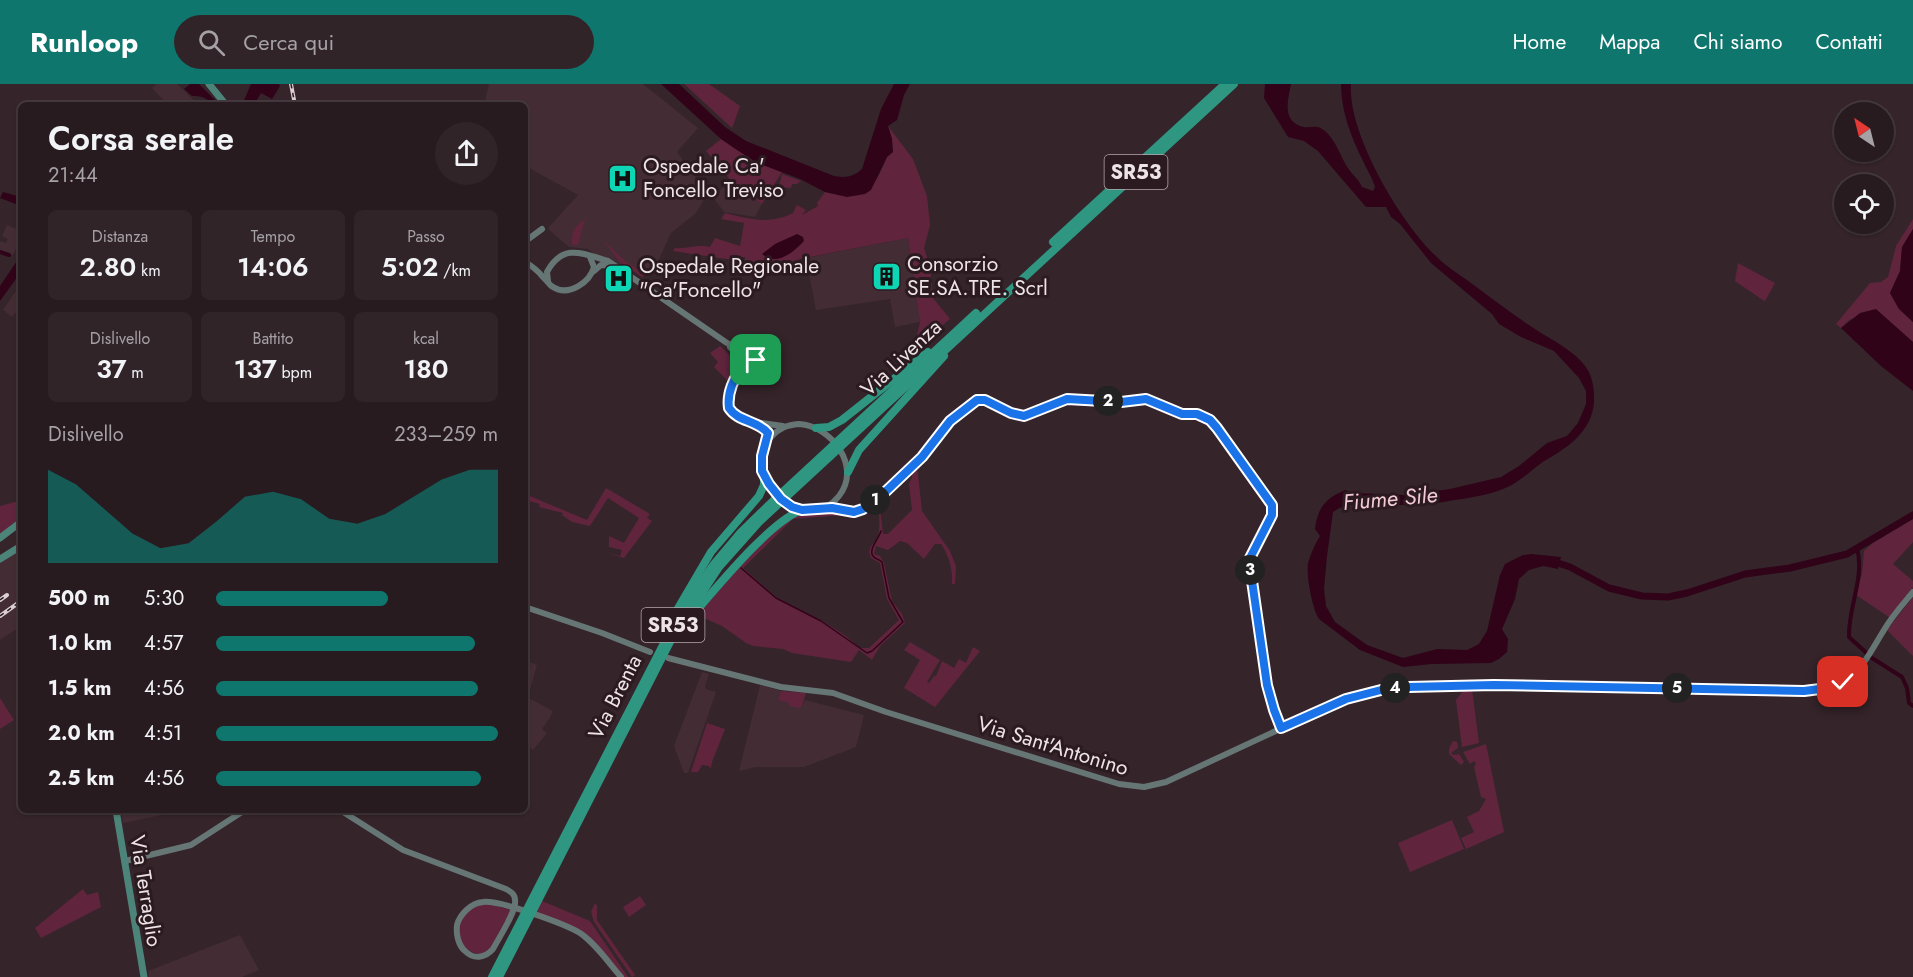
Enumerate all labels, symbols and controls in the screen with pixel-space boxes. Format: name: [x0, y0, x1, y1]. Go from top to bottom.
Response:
search box: [174, 15, 594, 69]
text: Runloop: [30, 22, 138, 63]
icon: search: [195, 26, 228, 59]
text: Cerca qui: [243, 26, 334, 58]
text: Home: [1513, 27, 1566, 57]
text: Mappa: [1599, 27, 1660, 57]
text: Chi siamo: [1693, 27, 1782, 57]
text: Contatti: [1815, 27, 1883, 57]
north arrow: [1834, 102, 1894, 162]
map controls: [1834, 102, 1894, 234]
text: Corsa serale: [48, 115, 234, 162]
button: share: [435, 122, 498, 185]
place label: Ospedale Ca' Foncello Treviso: [643, 151, 784, 205]
road number: SR53: [1104, 155, 1168, 189]
text: 21:44: [48, 161, 98, 190]
hospital icon: Ospedale Ca' Foncello Treviso: [606, 162, 638, 194]
button: locate: [1834, 174, 1894, 234]
text: Distanza: [92, 225, 148, 248]
text: Tempo: [251, 225, 295, 248]
text: Passo: [407, 225, 445, 248]
text: 2.80: [79, 248, 136, 286]
text: 14:06: [237, 248, 309, 286]
text: 5:02: [381, 248, 438, 286]
place label: Consorzio SE.SA.TRE. Scrl: [907, 249, 1048, 303]
place label: Ospedale Regionale "Ca'Foncello": [639, 251, 819, 305]
text: km: [136, 259, 161, 282]
text: /km: [438, 259, 471, 282]
building icon: Consorzio SE.SA.TRE. Scrl: [870, 260, 902, 292]
hospital icon: Ospedale Regionale "Ca'Foncello": [602, 262, 634, 294]
street label: Via Livenza: [854, 313, 948, 403]
text: Dislivello: [90, 327, 150, 350]
text: Battito: [252, 327, 294, 350]
text: kcal: [413, 327, 439, 350]
pin: [730, 334, 781, 385]
icon: arrive: [739, 343, 772, 376]
text: 37: [96, 350, 126, 388]
text: 137: [234, 350, 277, 388]
text: 180: [403, 350, 449, 388]
text: m: [126, 361, 144, 384]
text: bpm: [277, 361, 312, 384]
pin: 2: [1093, 386, 1123, 416]
text: 2: [1103, 389, 1113, 412]
text: Dislivello: [48, 420, 124, 449]
text: 233–259 m: [394, 420, 498, 449]
water label: Fiume Sile: [1341, 478, 1439, 518]
pin: 1: [860, 485, 890, 515]
text: 1: [871, 488, 879, 511]
pin: 3: [1235, 555, 1265, 585]
text: 3: [1245, 558, 1255, 581]
text: 500 m: [48, 584, 110, 613]
text: 5:30: [144, 584, 184, 613]
road number: SR53: [642, 608, 704, 642]
text: 1.0 km: [48, 629, 112, 658]
text: 4:57: [144, 629, 183, 658]
street label: Via Brenta: [581, 650, 649, 744]
pin: [1817, 656, 1868, 707]
icon: check: [1826, 665, 1859, 698]
pin: 4: [1380, 673, 1410, 703]
pin: 5: [1662, 673, 1692, 703]
text: 1.5 km: [48, 674, 111, 703]
text: 4:56: [144, 674, 184, 703]
text: 4: [1389, 676, 1401, 699]
text: 5: [1672, 676, 1682, 699]
street label: Via Sant'Antonino: [974, 709, 1132, 783]
text: 2.0 km: [48, 719, 115, 748]
text: 4:51: [144, 719, 182, 748]
text: 2.5 km: [48, 764, 114, 793]
text: 4:56: [144, 764, 184, 793]
street label: Via Terraglio: [122, 833, 170, 949]

